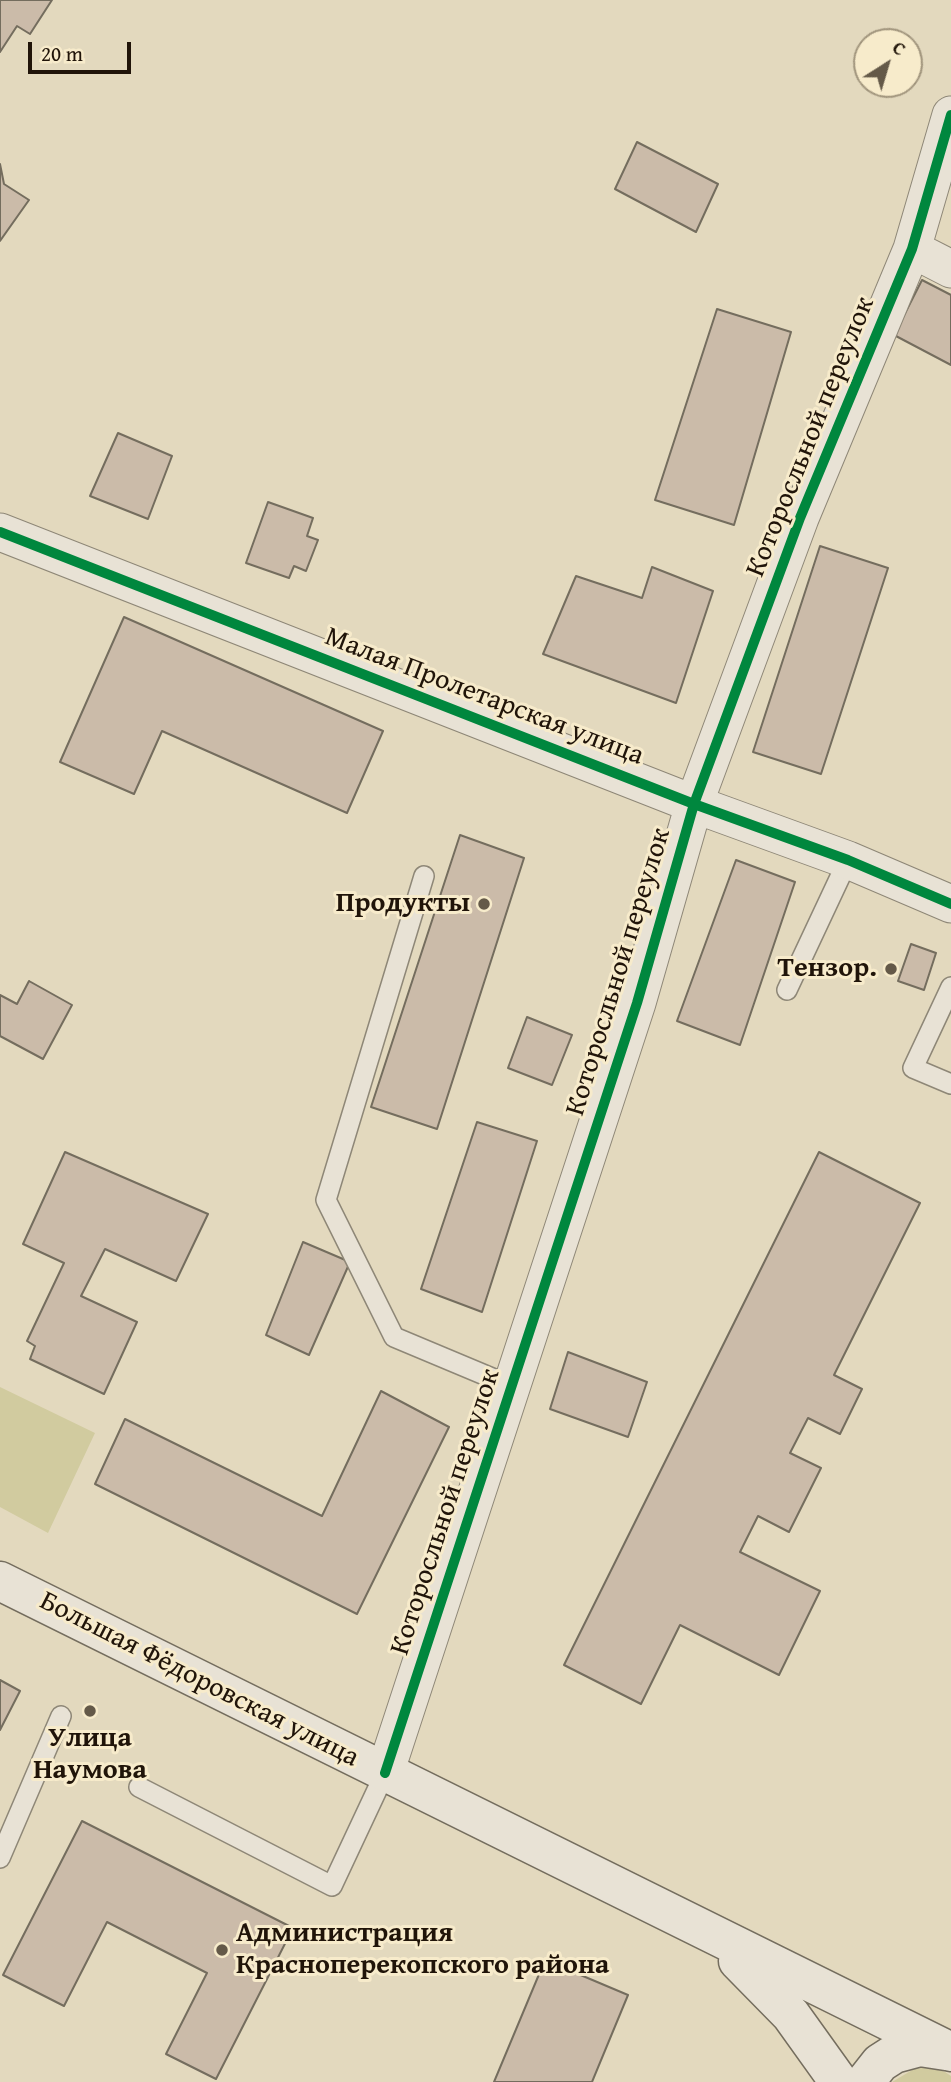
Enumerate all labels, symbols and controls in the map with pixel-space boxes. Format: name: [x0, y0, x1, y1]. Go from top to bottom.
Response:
scale bar: [32, 28, 135, 72]
north arrow: [853, 28, 923, 98]
text: С: [887, 33, 912, 62]
text: 20 m: [41, 38, 83, 69]
street label: Которосльной переулок: [739, 292, 883, 582]
street label: Малая Пролетарская улица: [320, 621, 648, 773]
street label: Которосльной переулок: [559, 824, 679, 1120]
place label: Продукты: [336, 887, 470, 921]
marker: Продукты: [476, 896, 492, 912]
place label: Тензор.: [778, 952, 877, 986]
marker: Тензор.: [883, 961, 899, 977]
street label: Которосльной переулок: [384, 1365, 508, 1659]
street label: Большая Фёдоровская улица: [34, 1585, 364, 1775]
marker: Улица Наумова: [82, 1703, 98, 1719]
place label: Улица Наумова: [33, 1722, 147, 1788]
place label: Администрация Красноперекопского района: [236, 1917, 609, 1983]
marker: Администрация Красноперекопского района: [214, 1942, 230, 1958]

